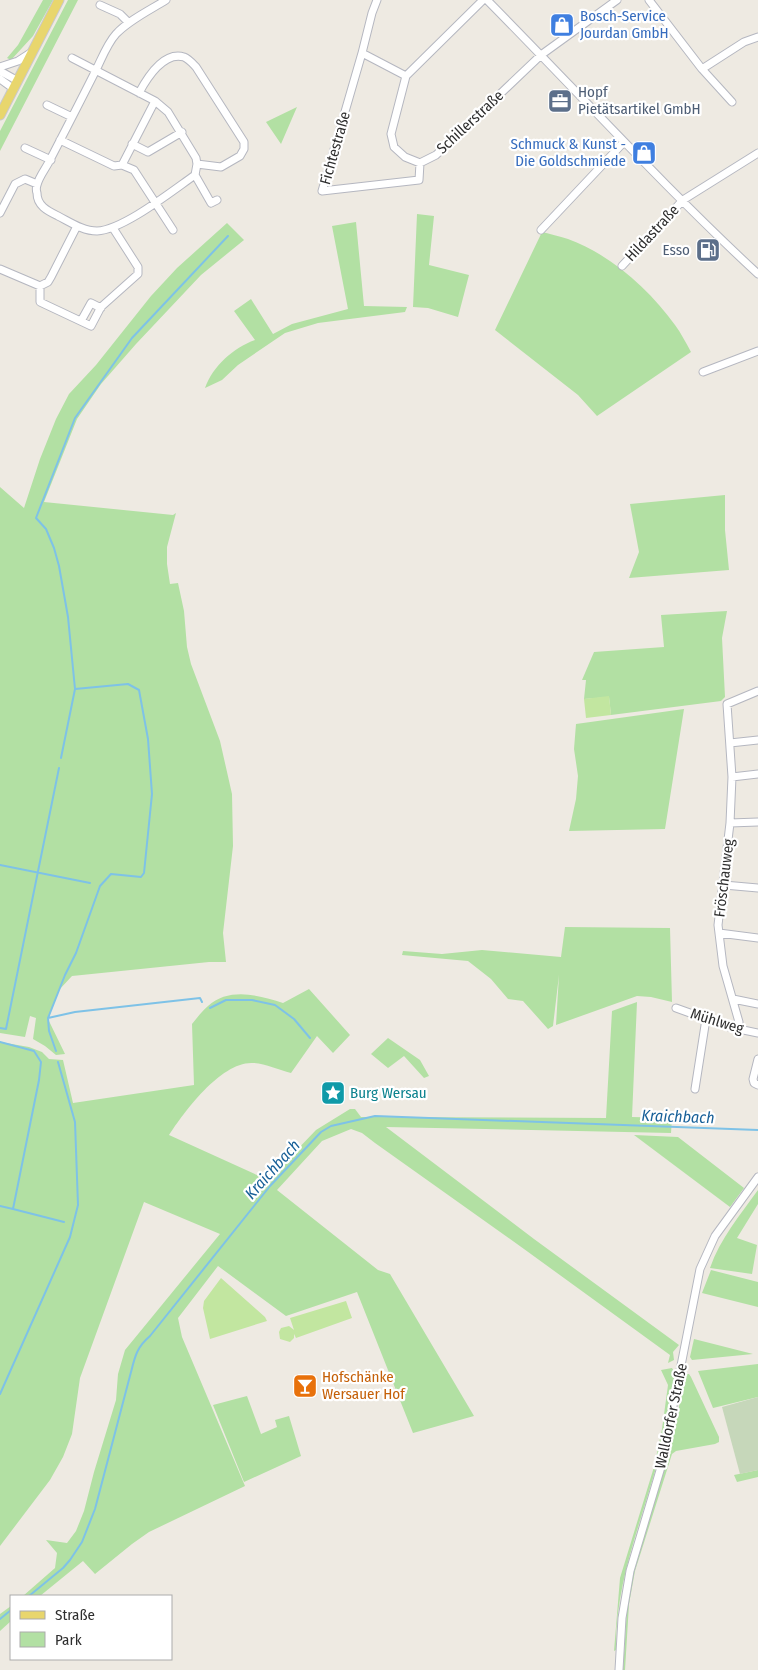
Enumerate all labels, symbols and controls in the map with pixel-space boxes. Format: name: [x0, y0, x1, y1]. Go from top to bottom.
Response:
place label: Bosch-Service Jourdan GmbH: [580, 7, 669, 42]
shop icon: Bosch-Service Jourdan GmbH: [549, 12, 575, 38]
place label: Hopf Pietätsartikel GmbH: [578, 83, 701, 118]
street label: Schillerstraße: [433, 87, 507, 157]
office icon: Hopf Pietätsartikel GmbH: [547, 88, 573, 114]
street label: Fichtestraße: [316, 109, 354, 187]
place label: Schmuck & Kunst - Die Goldschmiede: [510, 135, 626, 170]
shop icon: Schmuck & Kunst - Die Goldschmiede: [631, 140, 657, 166]
street label: Hildastraße: [621, 201, 683, 265]
fuel station icon: Esso: [695, 237, 721, 263]
place label: Esso: [662, 241, 690, 259]
street label: Fröschauweg: [710, 838, 738, 918]
street label: Mühlweg: [688, 1004, 746, 1038]
place icon: Burg Wersau: [320, 1080, 346, 1106]
place label: Burg Wersau: [350, 1084, 427, 1102]
water label: Kraichbach: [641, 1106, 715, 1127]
water label: Kraichbach: [241, 1136, 304, 1203]
street label: Walldorfer Straße: [651, 1362, 691, 1470]
place label: Hofschänke Wersauer Hof: [322, 1368, 406, 1403]
bar icon: Hofschänke Wersauer Hof: [292, 1373, 318, 1399]
legend: [10, 1595, 172, 1660]
text: Straße: [55, 1606, 95, 1624]
text: Park: [55, 1631, 82, 1649]

